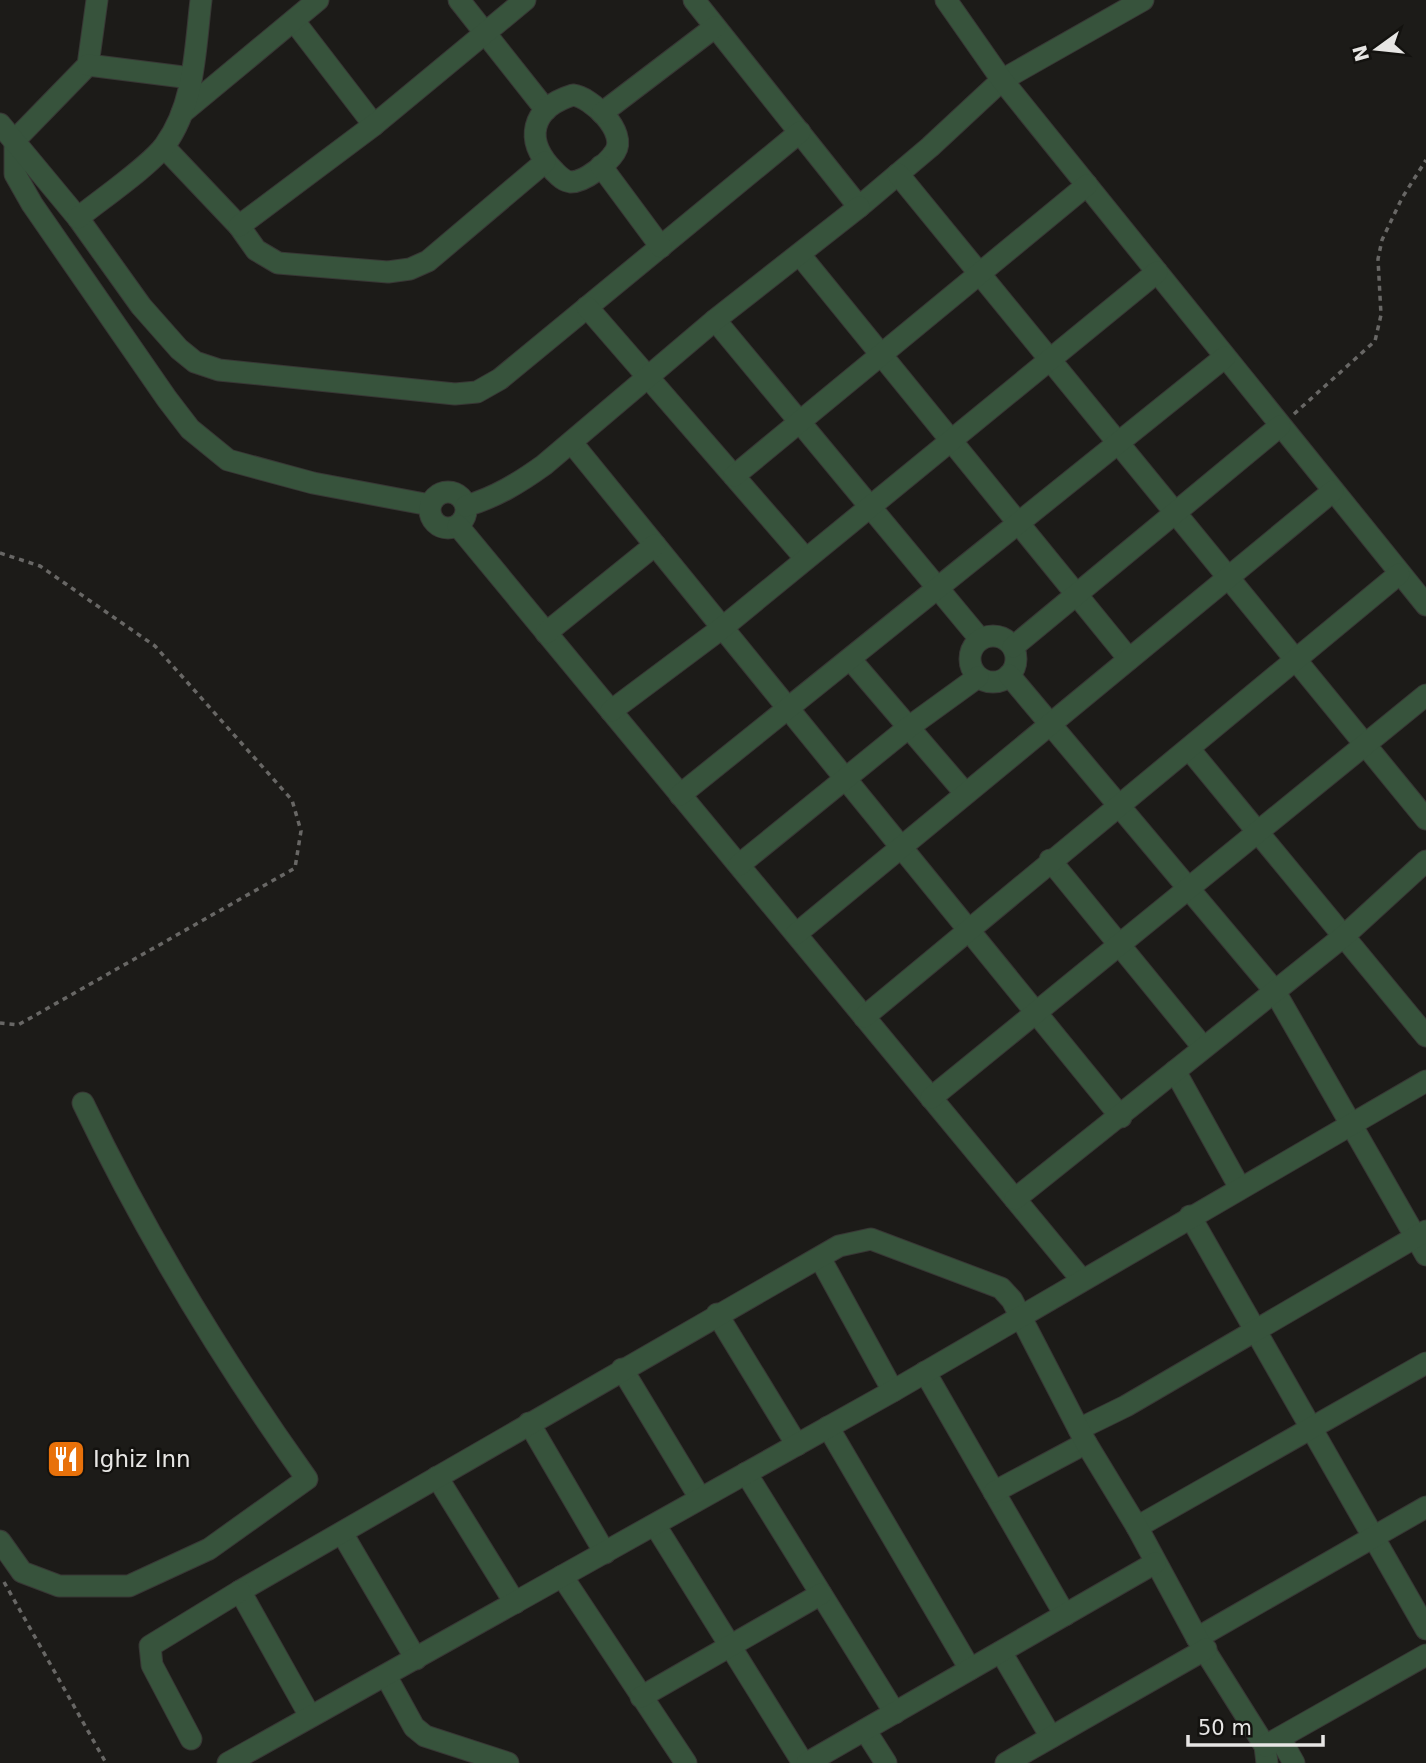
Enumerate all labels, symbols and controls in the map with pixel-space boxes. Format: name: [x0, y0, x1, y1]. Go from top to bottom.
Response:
north arrow: [1342, 14, 1412, 84]
text: N: [1348, 43, 1373, 64]
restaurant icon: Ighiz Inn: [45, 1438, 87, 1480]
place label: Ighiz Inn: [93, 1446, 191, 1472]
scale bar: [1188, 1704, 1323, 1748]
text: 50 m: [1198, 1716, 1252, 1740]

